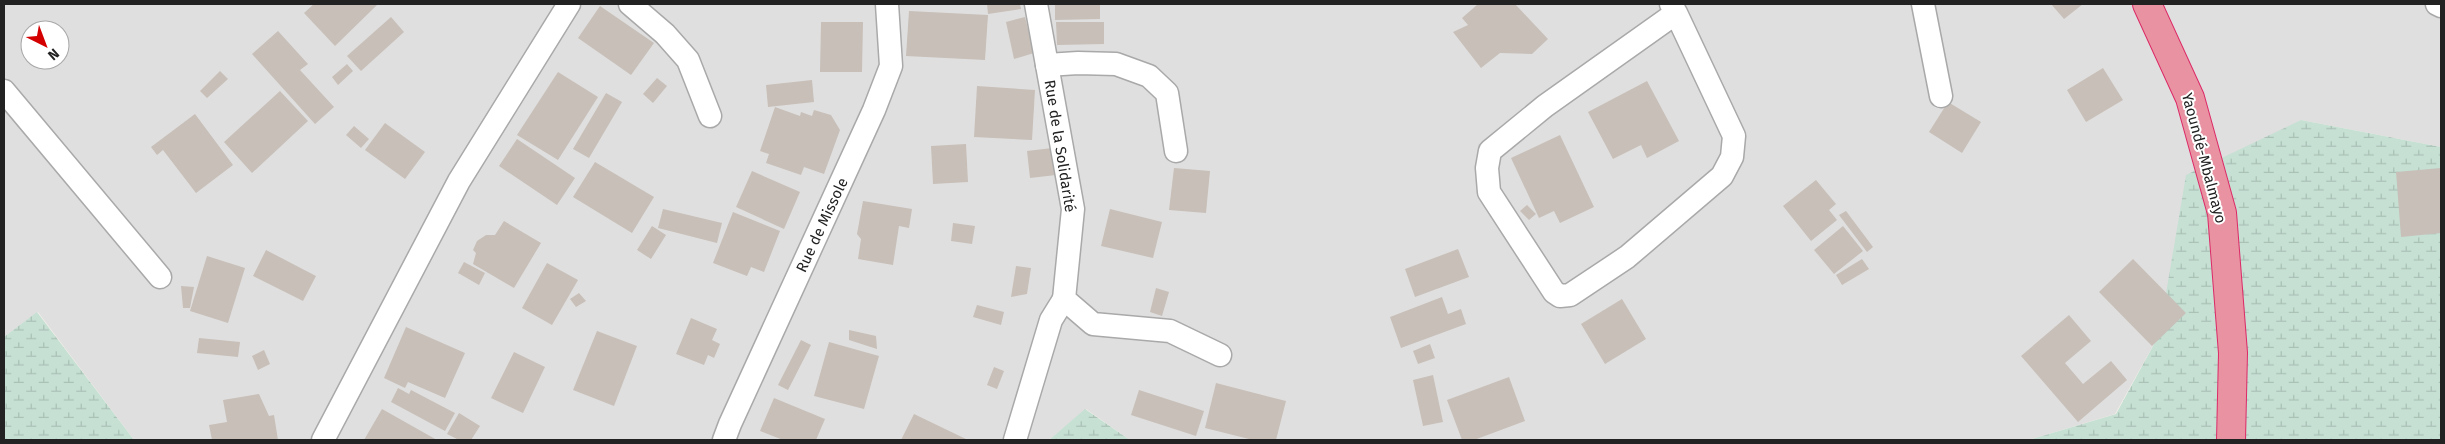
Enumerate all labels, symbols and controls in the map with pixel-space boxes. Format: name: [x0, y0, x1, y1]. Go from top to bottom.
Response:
north arrow: [20, 20, 70, 70]
text: N: [44, 45, 63, 64]
street label: Rue de la Solidarité: [1041, 79, 1079, 213]
street label: Yaoundé-Mbalmayo: [2178, 91, 2230, 225]
street label: Rue de Missole: [792, 175, 852, 275]

